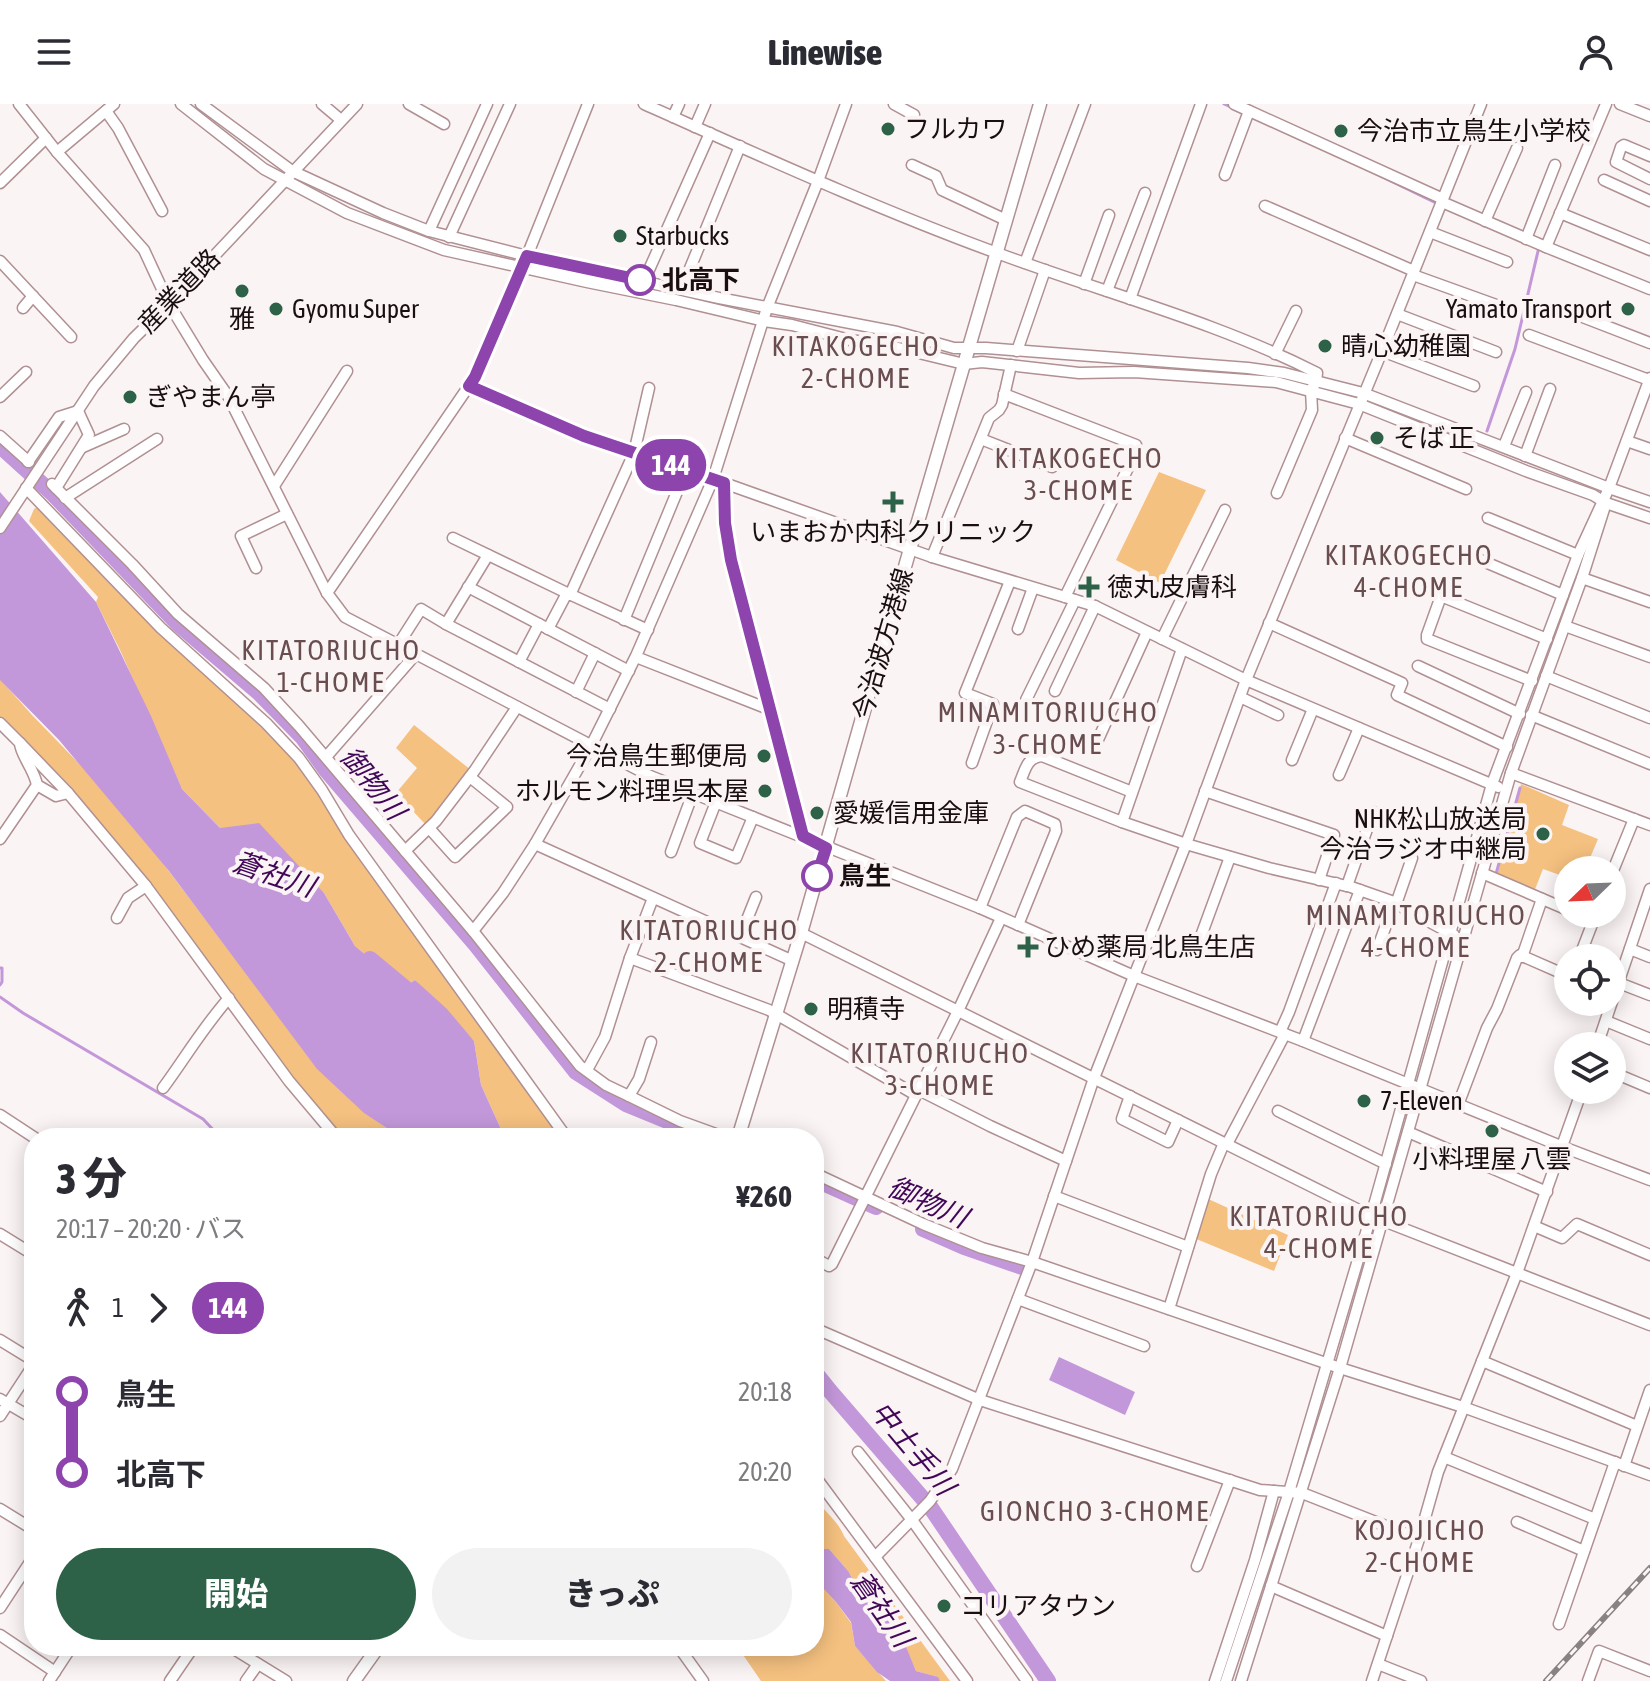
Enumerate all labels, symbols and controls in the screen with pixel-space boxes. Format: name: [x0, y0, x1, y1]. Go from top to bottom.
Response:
icon: menu: [32, 30, 76, 74]
icon: person: [1574, 30, 1618, 74]
text: Linewise: [768, 31, 882, 73]
place label: フルカワ: [904, 114, 1007, 144]
place label: 今治市立鳥生小学校: [1357, 116, 1591, 146]
marker: フルカワ: [879, 120, 897, 138]
marker: 今治市立鳥生小学校: [1332, 122, 1350, 140]
place label: Starbucks: [636, 221, 729, 251]
marker: Starbucks: [611, 227, 629, 245]
street label: 産業道路: [132, 243, 226, 339]
marker: 北高下: [625, 265, 655, 295]
place label: 北高下: [662, 265, 740, 295]
marker: 雅: [233, 282, 251, 300]
place label: Gyomu Super: [292, 294, 419, 324]
place label: Yamato Transport: [1446, 294, 1612, 324]
marker: Gyomu Super: [267, 300, 285, 318]
marker: Yamato Transport: [1619, 300, 1637, 318]
place label: 雅: [229, 304, 255, 334]
district label: KITAKOGECHO 2-CHOME: [772, 330, 940, 394]
place label: 晴心幼稚園: [1341, 331, 1471, 361]
marker: 晴心幼稚園: [1316, 337, 1334, 355]
place label: ぎやまん亭: [146, 382, 276, 412]
marker: ぎやまん亭: [121, 388, 139, 406]
place label: そば 正: [1393, 423, 1475, 453]
marker: そば 正: [1368, 429, 1386, 447]
line badge: 144: [625, 439, 717, 491]
district label: KITAKOGECHO 3-CHOME: [995, 442, 1163, 506]
text: 144: [651, 449, 691, 481]
marker: いまおか内科クリニック: [882, 491, 904, 513]
place label: いまおか内科クリニック: [750, 517, 1036, 547]
district label: KITAKOGECHO 4-CHOME: [1325, 539, 1493, 603]
street label: 今治波方港線: [847, 565, 919, 723]
place label: 徳丸皮膚科: [1107, 572, 1237, 602]
marker: 徳丸皮膚科: [1078, 576, 1100, 598]
district label: KITATORIUCHO 1-CHOME: [241, 634, 421, 698]
district label: MINAMITORIUCHO 3-CHOME: [937, 696, 1159, 760]
water label: 御物川: [334, 740, 414, 828]
place label: 今治鳥生郵便局: [566, 741, 748, 771]
marker: 今治鳥生郵便局: [755, 747, 773, 765]
place label: ホルモン料理呉本屋: [515, 776, 749, 806]
marker: ホルモン料理呉本屋: [756, 782, 774, 800]
place label: 愛媛信用金庫: [833, 798, 989, 828]
marker: 愛媛信用金庫: [808, 804, 826, 822]
place label: NHK松山放送局 今治ラジオ中継局: [1320, 804, 1527, 864]
marker: NHK松山放送局 今治ラジオ中継局: [1534, 825, 1552, 843]
water label: 蒼社川: [229, 845, 322, 904]
north arrow: [1554, 856, 1626, 928]
map controls: [1554, 856, 1626, 1104]
marker: 鳥生: [802, 861, 832, 891]
place label: 鳥生: [839, 861, 891, 891]
district label: MINAMITORIUCHO 4-CHOME: [1305, 899, 1527, 963]
district label: KITATORIUCHO 2-CHOME: [619, 914, 799, 978]
place label: ひめ薬局 北鳥生店: [1044, 932, 1256, 962]
marker: ひめ薬局 北鳥生店: [1019, 938, 1037, 956]
button: locate: [1554, 944, 1626, 1016]
place label: 明積寺: [827, 994, 905, 1024]
marker: 明積寺: [802, 1000, 820, 1018]
button: layers: [1554, 1032, 1626, 1104]
district label: KITATORIUCHO 3-CHOME: [850, 1037, 1030, 1101]
place label: 7-Eleven: [1380, 1086, 1463, 1116]
marker: 7-Eleven: [1355, 1092, 1373, 1110]
marker: 小料理屋 八雲: [1483, 1122, 1501, 1140]
place label: 小料理屋 八雲: [1412, 1144, 1572, 1174]
text: 3 分: [56, 1153, 127, 1203]
water label: 御物川: [883, 1170, 976, 1235]
text: ¥260: [736, 1179, 792, 1213]
district label: KITATORIUCHO 4-CHOME: [1229, 1200, 1409, 1264]
text: 20:17 – 20:20 · バス: [56, 1214, 246, 1244]
icon: walk: [56, 1286, 100, 1330]
icon: forward: [136, 1286, 180, 1330]
text: 144: [208, 1292, 248, 1324]
text: 1: [112, 1293, 124, 1323]
text: 鳥生: [116, 1377, 176, 1411]
text: 20:18: [738, 1377, 792, 1407]
water label: 中土手川: [865, 1395, 963, 1503]
text: 北高下: [116, 1457, 206, 1491]
text: 20:20: [738, 1457, 792, 1487]
district label: GIONCHO 3-CHOME: [980, 1495, 1210, 1527]
district label: KOJOJICHO 2-CHOME: [1354, 1514, 1486, 1578]
button: 開始: [56, 1548, 416, 1640]
button: きっぷ: [432, 1548, 792, 1640]
water label: 蒼社川: [845, 1565, 921, 1655]
place label: コリアタウン: [960, 1591, 1116, 1621]
marker: コリアタウン: [935, 1597, 953, 1615]

